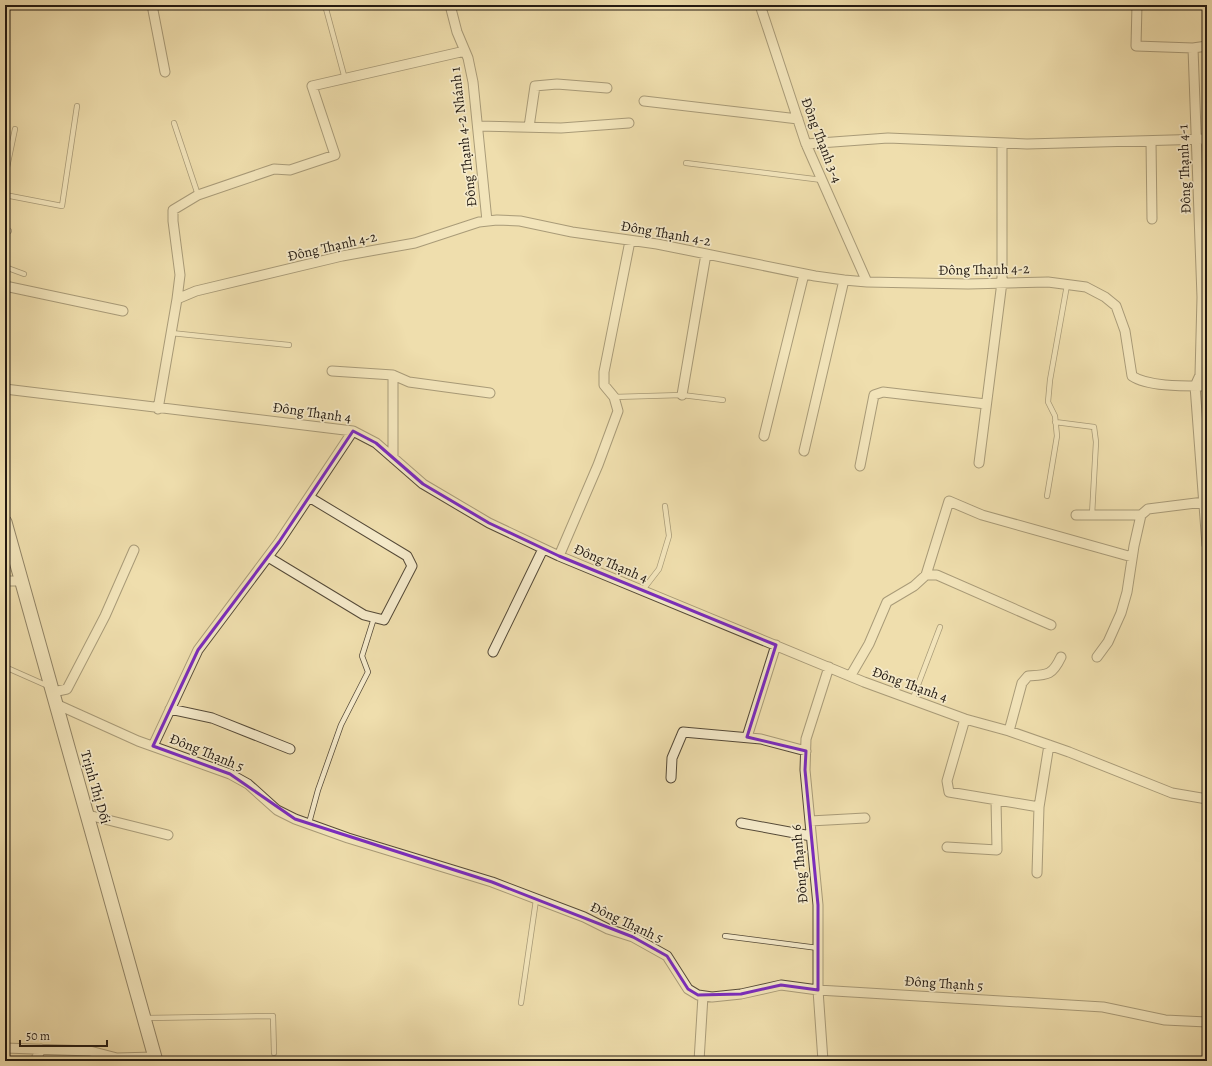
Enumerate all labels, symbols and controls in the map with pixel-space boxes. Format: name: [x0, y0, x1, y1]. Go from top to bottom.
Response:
street label: Đông Thạnh 4-2 Nhánh 1: [445, 66, 481, 208]
street label: Đông Thạnh 3-4: [797, 95, 847, 186]
street label: Đông Thạnh 4-1: [1173, 124, 1196, 214]
street label: Đông Thạnh 4-2: [619, 216, 713, 251]
street label: Đông Thạnh 4-2: [286, 227, 379, 266]
street label: Đông Thạnh 4-2: [938, 259, 1030, 280]
street label: Đông Thạnh 4: [271, 398, 352, 427]
street label: Đông Thạnh 4: [571, 539, 651, 588]
street label: Đông Thạnh 4: [869, 662, 950, 707]
street label: Đông Thạnh 5: [167, 729, 247, 776]
street label: Trịnh Thị Dối: [76, 748, 115, 826]
street label: Đông Thạnh 6: [787, 824, 812, 904]
street label: Đông Thạnh 5: [587, 897, 666, 948]
street label: Đông Thạnh 5: [904, 971, 984, 996]
scale bar: [20, 1022, 107, 1048]
text: 50 m: [26, 1028, 50, 1044]

